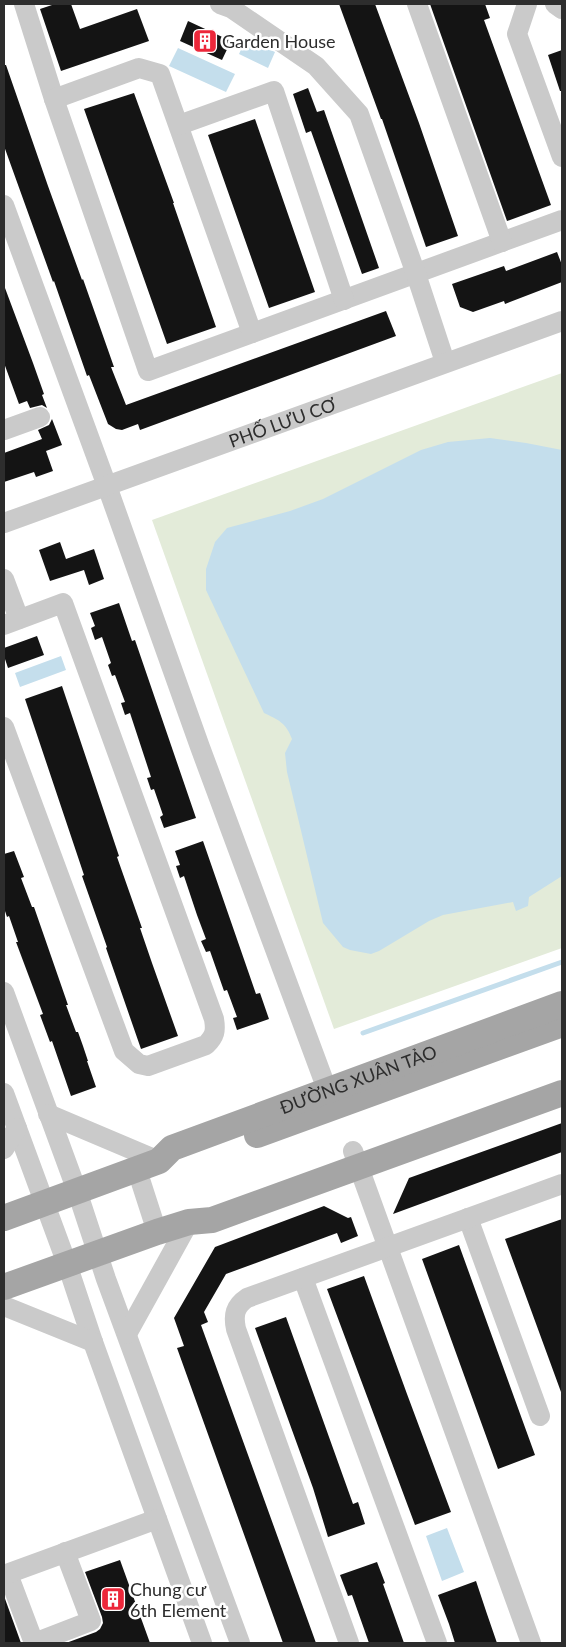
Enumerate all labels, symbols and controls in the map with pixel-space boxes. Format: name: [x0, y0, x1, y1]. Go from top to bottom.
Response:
building icon: Garden House: [192, 28, 218, 54]
place label: Garden House: [222, 30, 335, 52]
street label: PHỐ LƯU CƠ: [226, 393, 339, 452]
street label: ĐƯỜNG XUÂN TẢO: [277, 1040, 440, 1118]
place label: Chung cư 6th Element: [130, 1578, 227, 1621]
building icon: Chung cư 6th Element: [100, 1586, 126, 1612]

